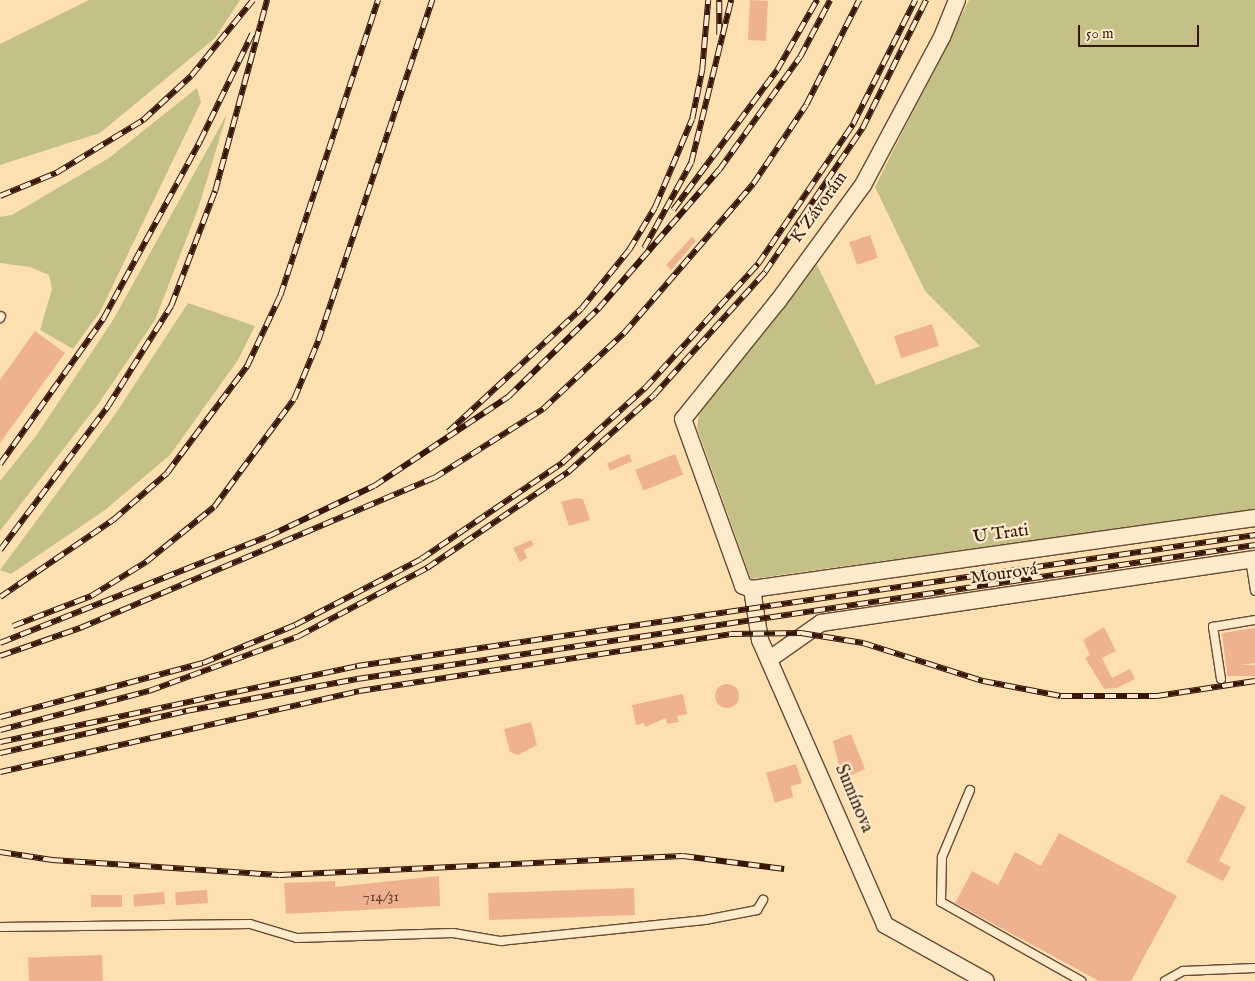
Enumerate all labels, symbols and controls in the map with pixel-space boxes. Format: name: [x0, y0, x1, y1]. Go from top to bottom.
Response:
scale bar: [1080, 15, 1201, 47]
text: 50 m: [1086, 24, 1114, 43]
street label: K Závorám: [787, 168, 853, 248]
street label: U Trati: [972, 520, 1030, 550]
street label: Mourová: [969, 560, 1039, 590]
street label: Sumínova: [829, 762, 877, 836]
house number: 714/31: [363, 888, 399, 906]

